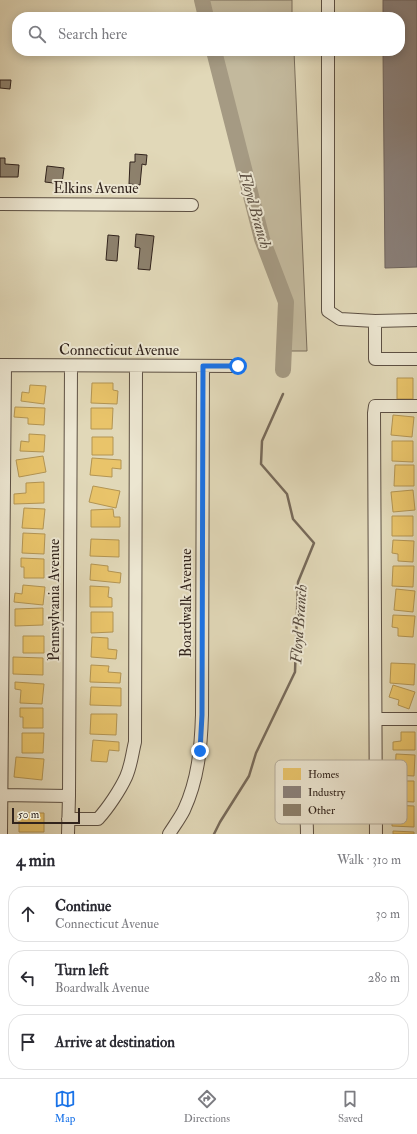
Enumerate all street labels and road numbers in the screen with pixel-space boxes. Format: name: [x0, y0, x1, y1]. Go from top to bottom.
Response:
street label: Elkins Avenue: [53, 179, 139, 198]
street label: Connecticut Avenue: [59, 341, 179, 360]
street label: Pennsylvania Avenue: [45, 539, 64, 661]
street label: Boardwalk Avenue: [177, 548, 196, 658]

